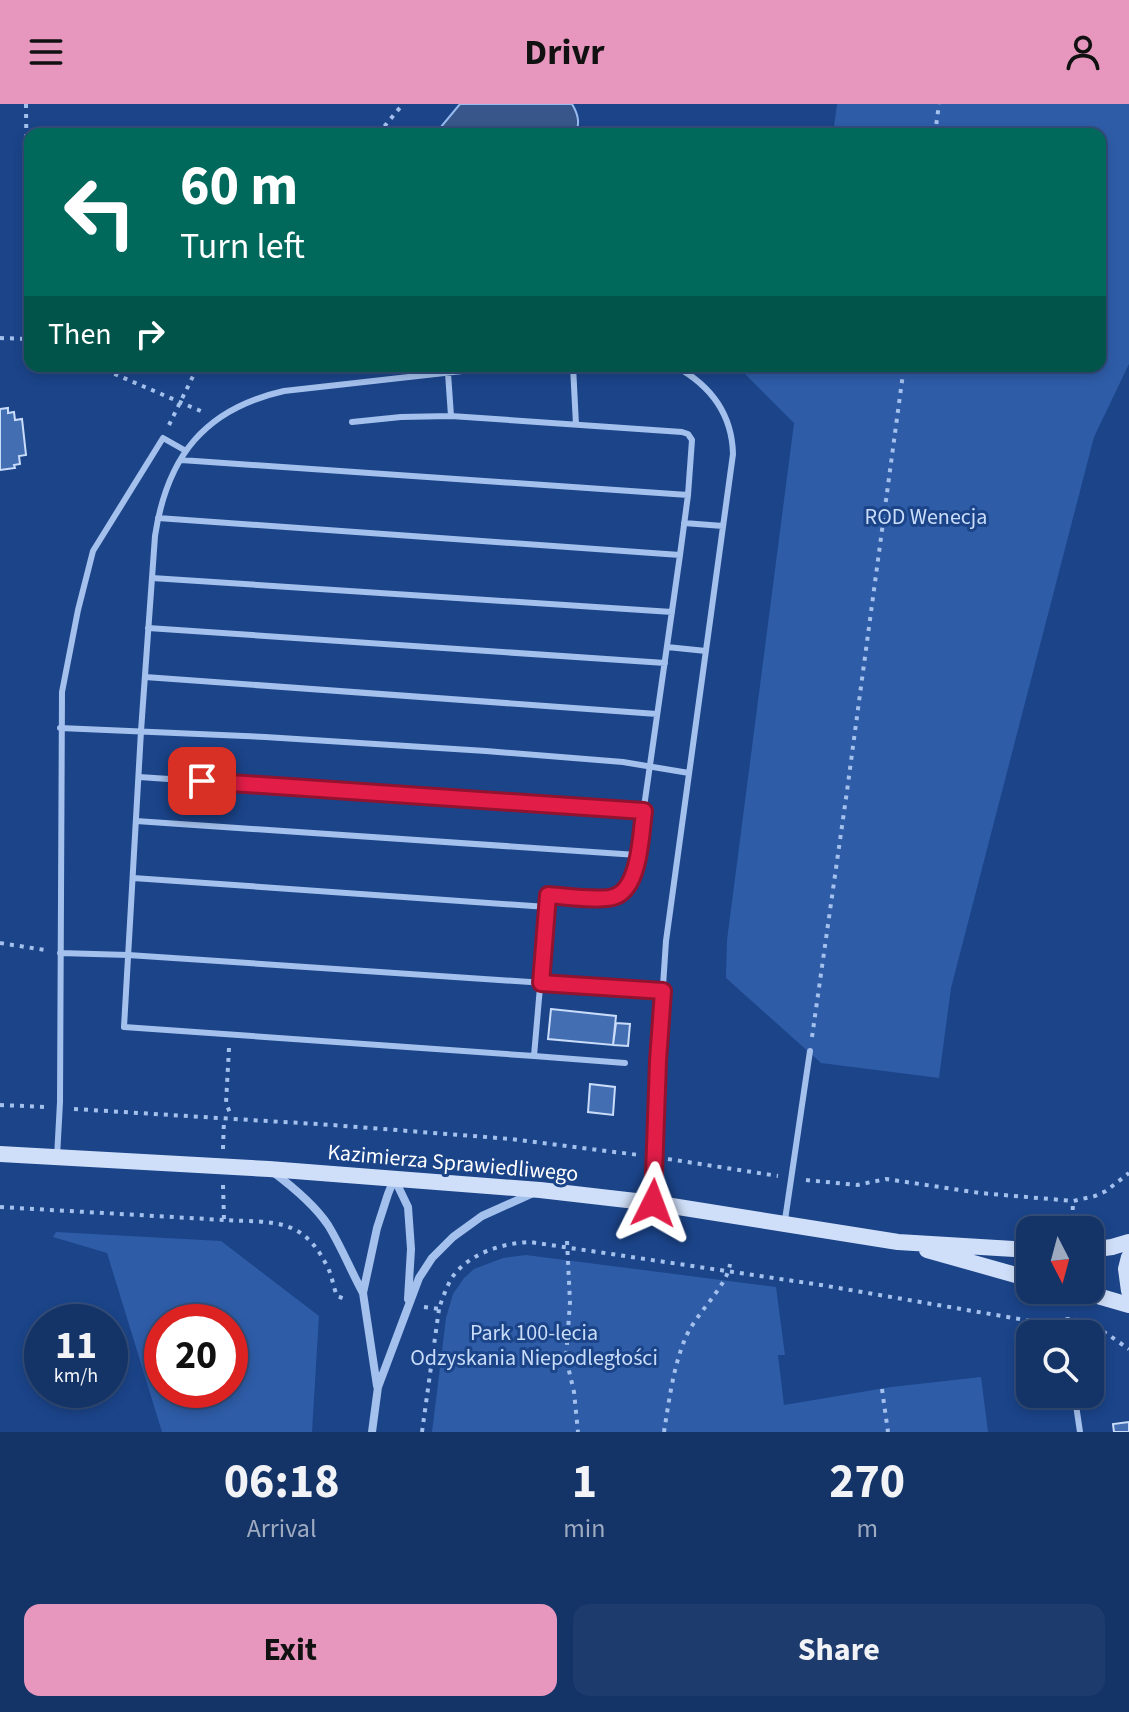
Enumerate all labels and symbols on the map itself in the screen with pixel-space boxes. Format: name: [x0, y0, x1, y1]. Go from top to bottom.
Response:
park label: ROD Wenecja: [865, 501, 987, 533]
pin: [168, 747, 236, 815]
street label: Kazimierza Sprawiedliwego: [326, 1136, 580, 1190]
position arrow: [611, 1161, 695, 1245]
north arrow: [1016, 1216, 1104, 1304]
speed limit sign: 20: [144, 1304, 248, 1408]
park label: Park 100-lecia Odzyskania Niepodległości: [410, 1317, 658, 1374]

